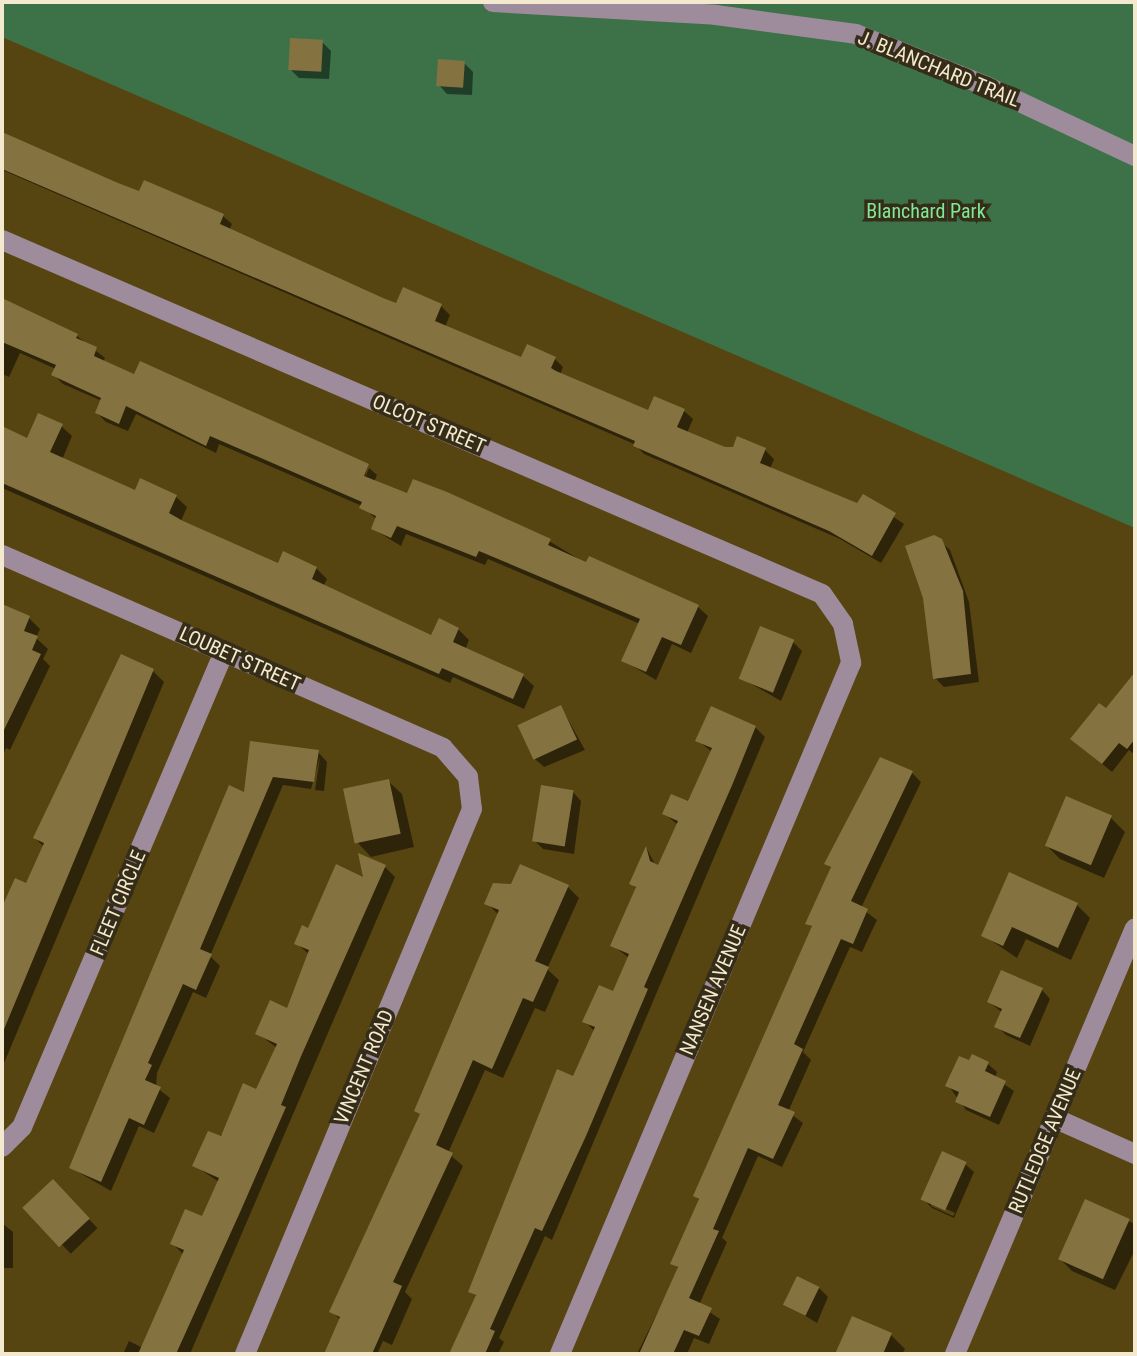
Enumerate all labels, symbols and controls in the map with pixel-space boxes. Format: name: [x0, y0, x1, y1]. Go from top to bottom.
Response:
street label: J. BLANCHARD TRAIL: [854, 25, 1024, 113]
park label: Blanchard Park: [866, 199, 986, 223]
street label: OLCOT STREET: [369, 389, 489, 459]
street label: LOUBET STREET: [176, 622, 304, 696]
street label: FLEET CIRCLE: [85, 847, 151, 959]
street label: NANSEN AVENUE: [675, 921, 751, 1059]
street label: VINCENT ROAD: [329, 1006, 399, 1128]
street label: RUTLEDGE AVENUE: [1004, 1065, 1086, 1217]

